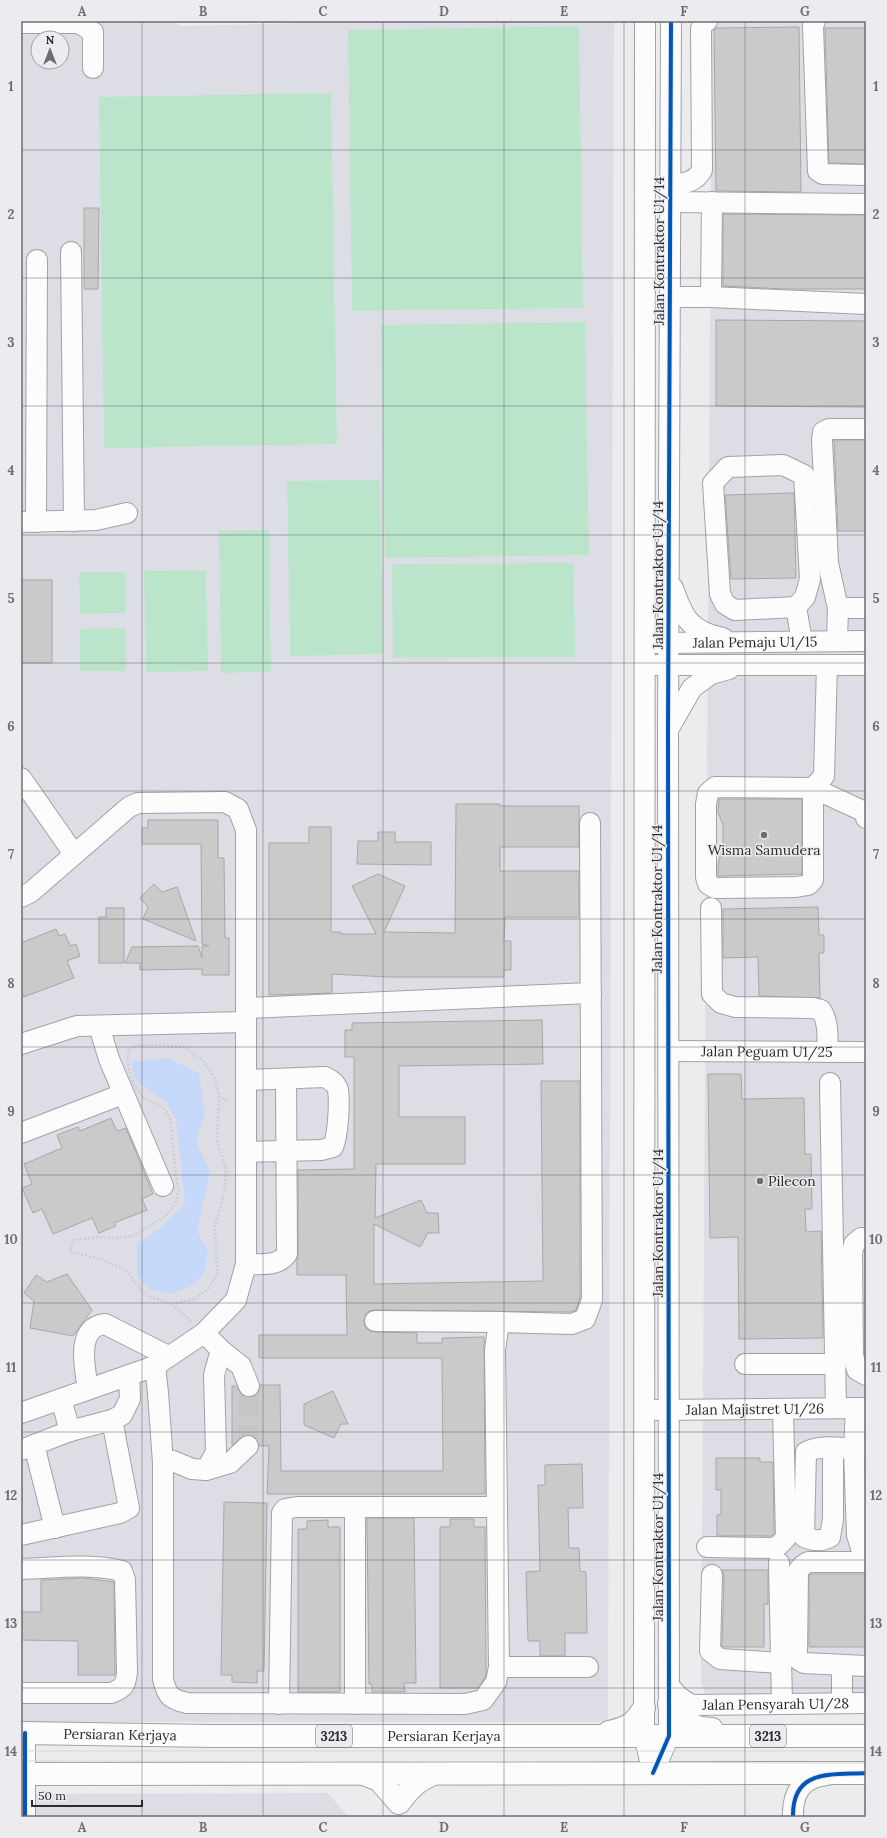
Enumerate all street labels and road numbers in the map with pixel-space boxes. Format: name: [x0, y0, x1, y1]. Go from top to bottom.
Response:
street label: Jalan Kontraktor U1/14: [650, 176, 668, 326]
street label: Jalan Kontraktor U1/14: [649, 500, 667, 650]
street label: Jalan Pemaju U1/15: [692, 632, 817, 652]
street label: Jalan Kontraktor U1/14: [648, 824, 666, 974]
street label: Jalan Peguam U1/25: [700, 1042, 833, 1061]
street label: Jalan Kontraktor U1/14: [649, 1148, 667, 1298]
street label: Jalan Majistret U1/26: [685, 1399, 824, 1419]
street label: Jalan Kontraktor U1/14: [649, 1472, 667, 1622]
street label: Jalan Pensyarah U1/28: [701, 1694, 849, 1714]
street label: Persiaran Kerjaya: [63, 1725, 177, 1744]
road number: 3213: [316, 1725, 352, 1747]
road number: 3213: [750, 1725, 786, 1747]
street label: Persiaran Kerjaya: [387, 1727, 501, 1745]

